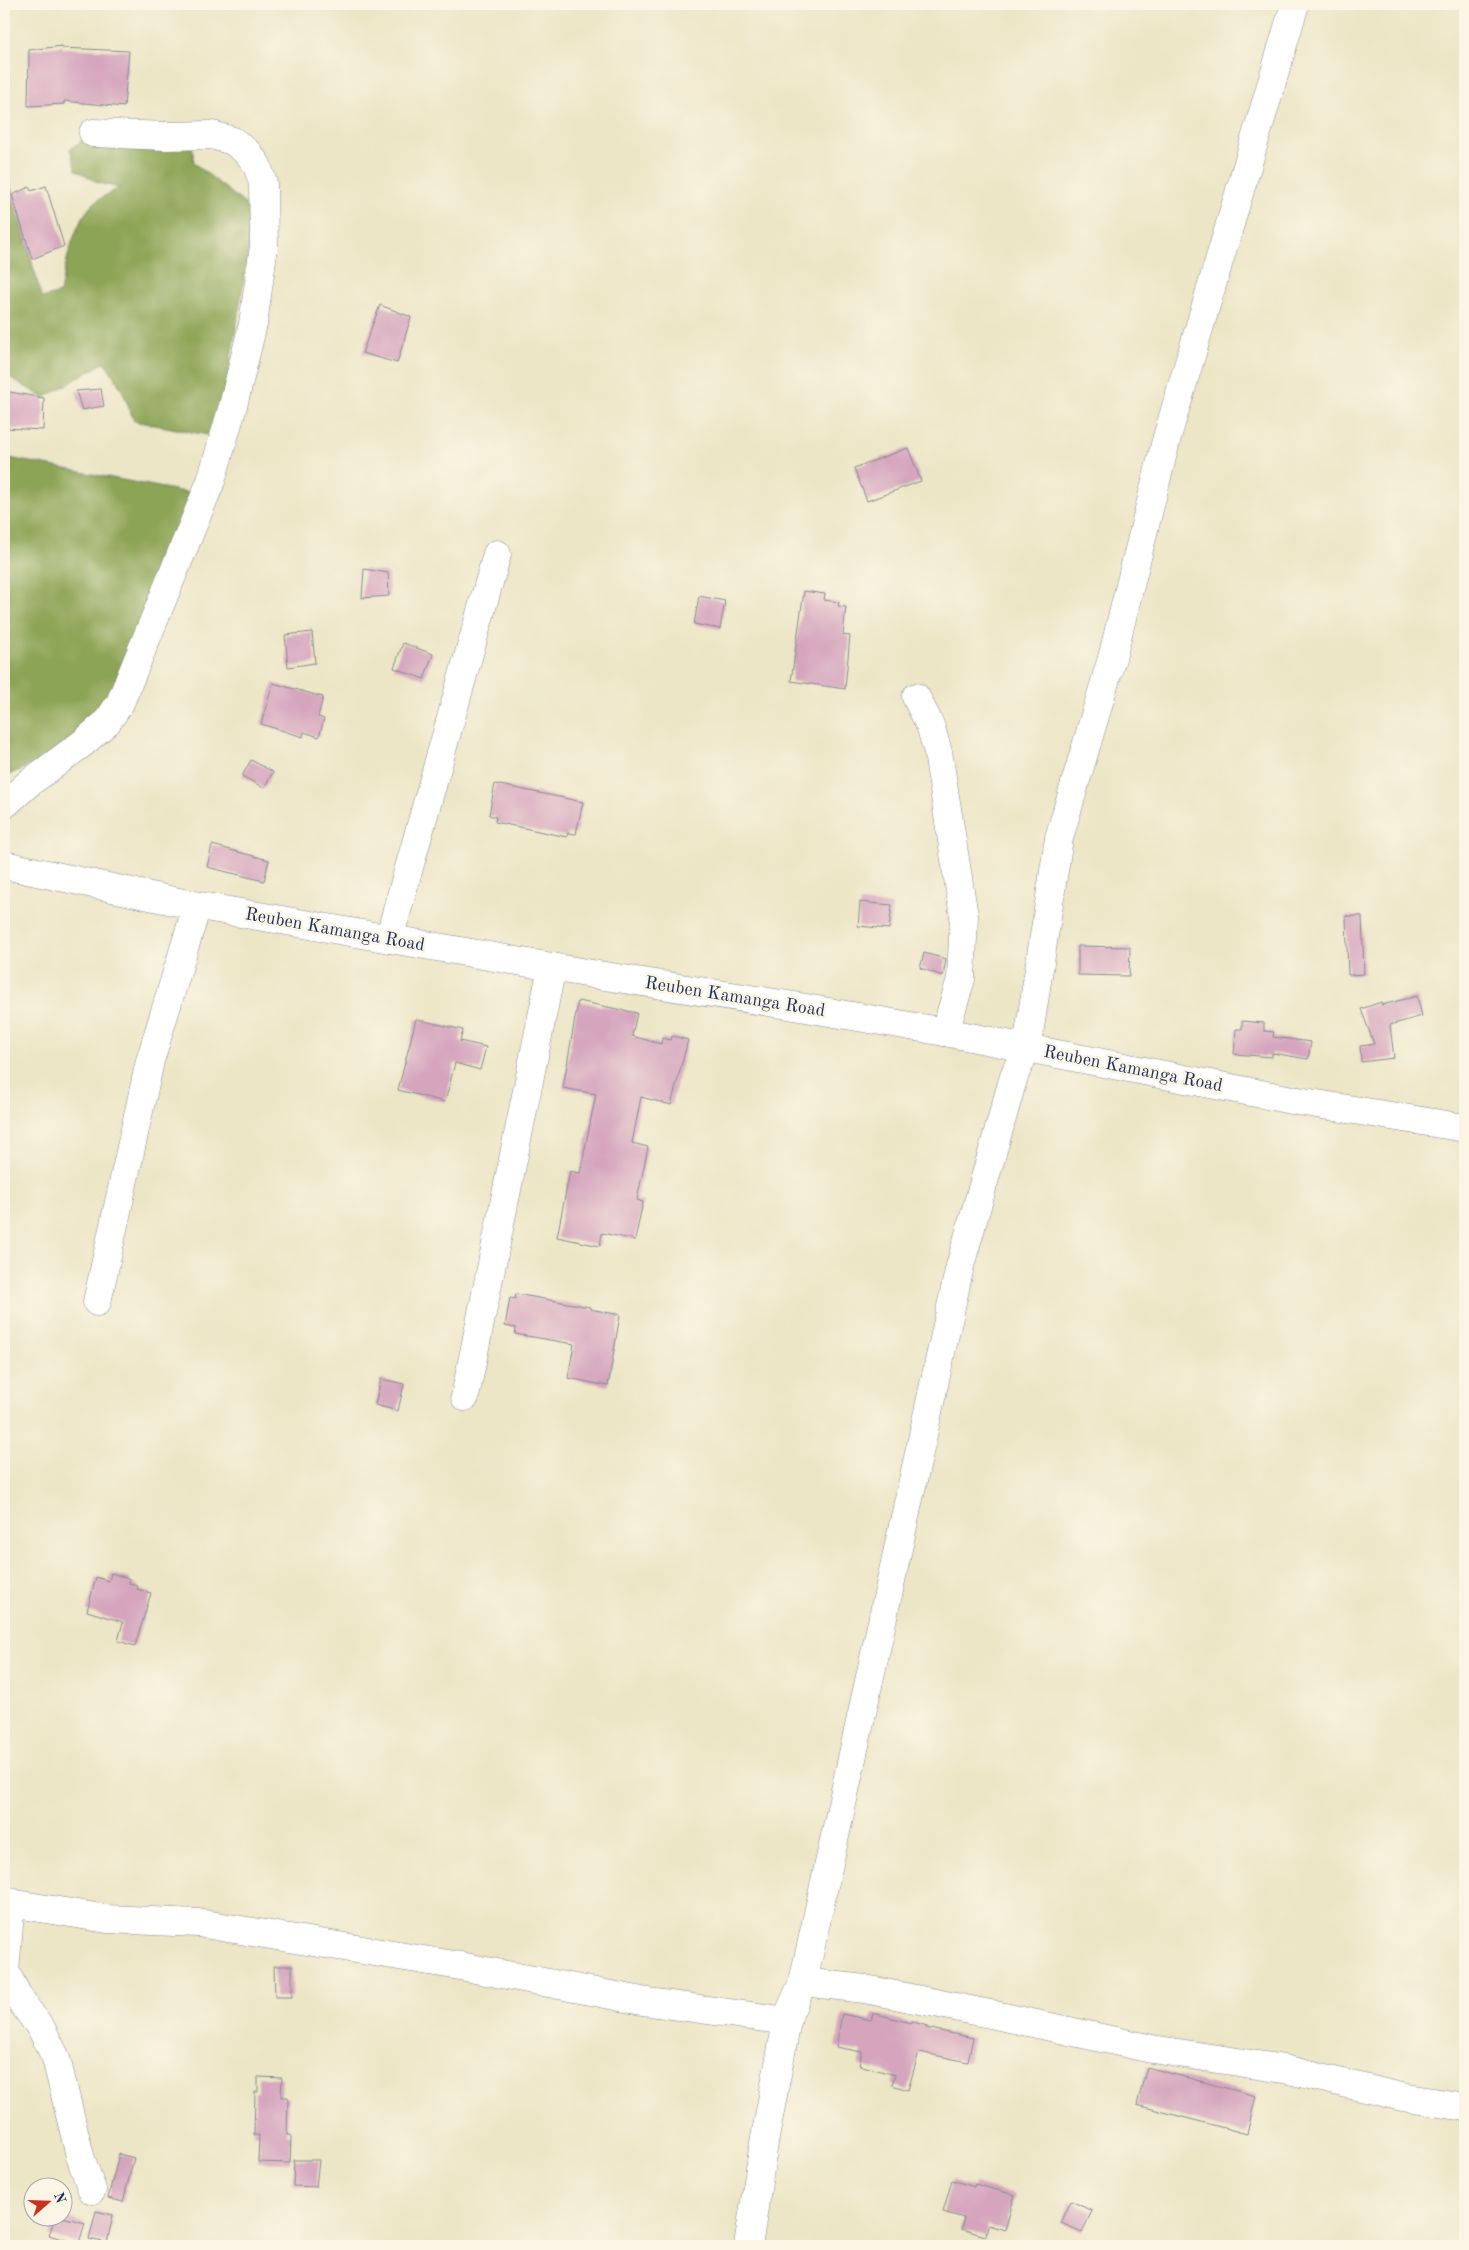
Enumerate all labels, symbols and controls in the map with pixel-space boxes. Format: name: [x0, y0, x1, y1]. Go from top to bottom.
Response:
street label: Reuben Kamanga Road: [244, 905, 426, 955]
street label: Reuben Kamanga Road: [644, 974, 826, 1020]
street label: Reuben Kamanga Road: [1042, 1043, 1224, 1095]
north arrow: [22, 2178, 72, 2228]
text: N: [51, 2190, 68, 2206]

